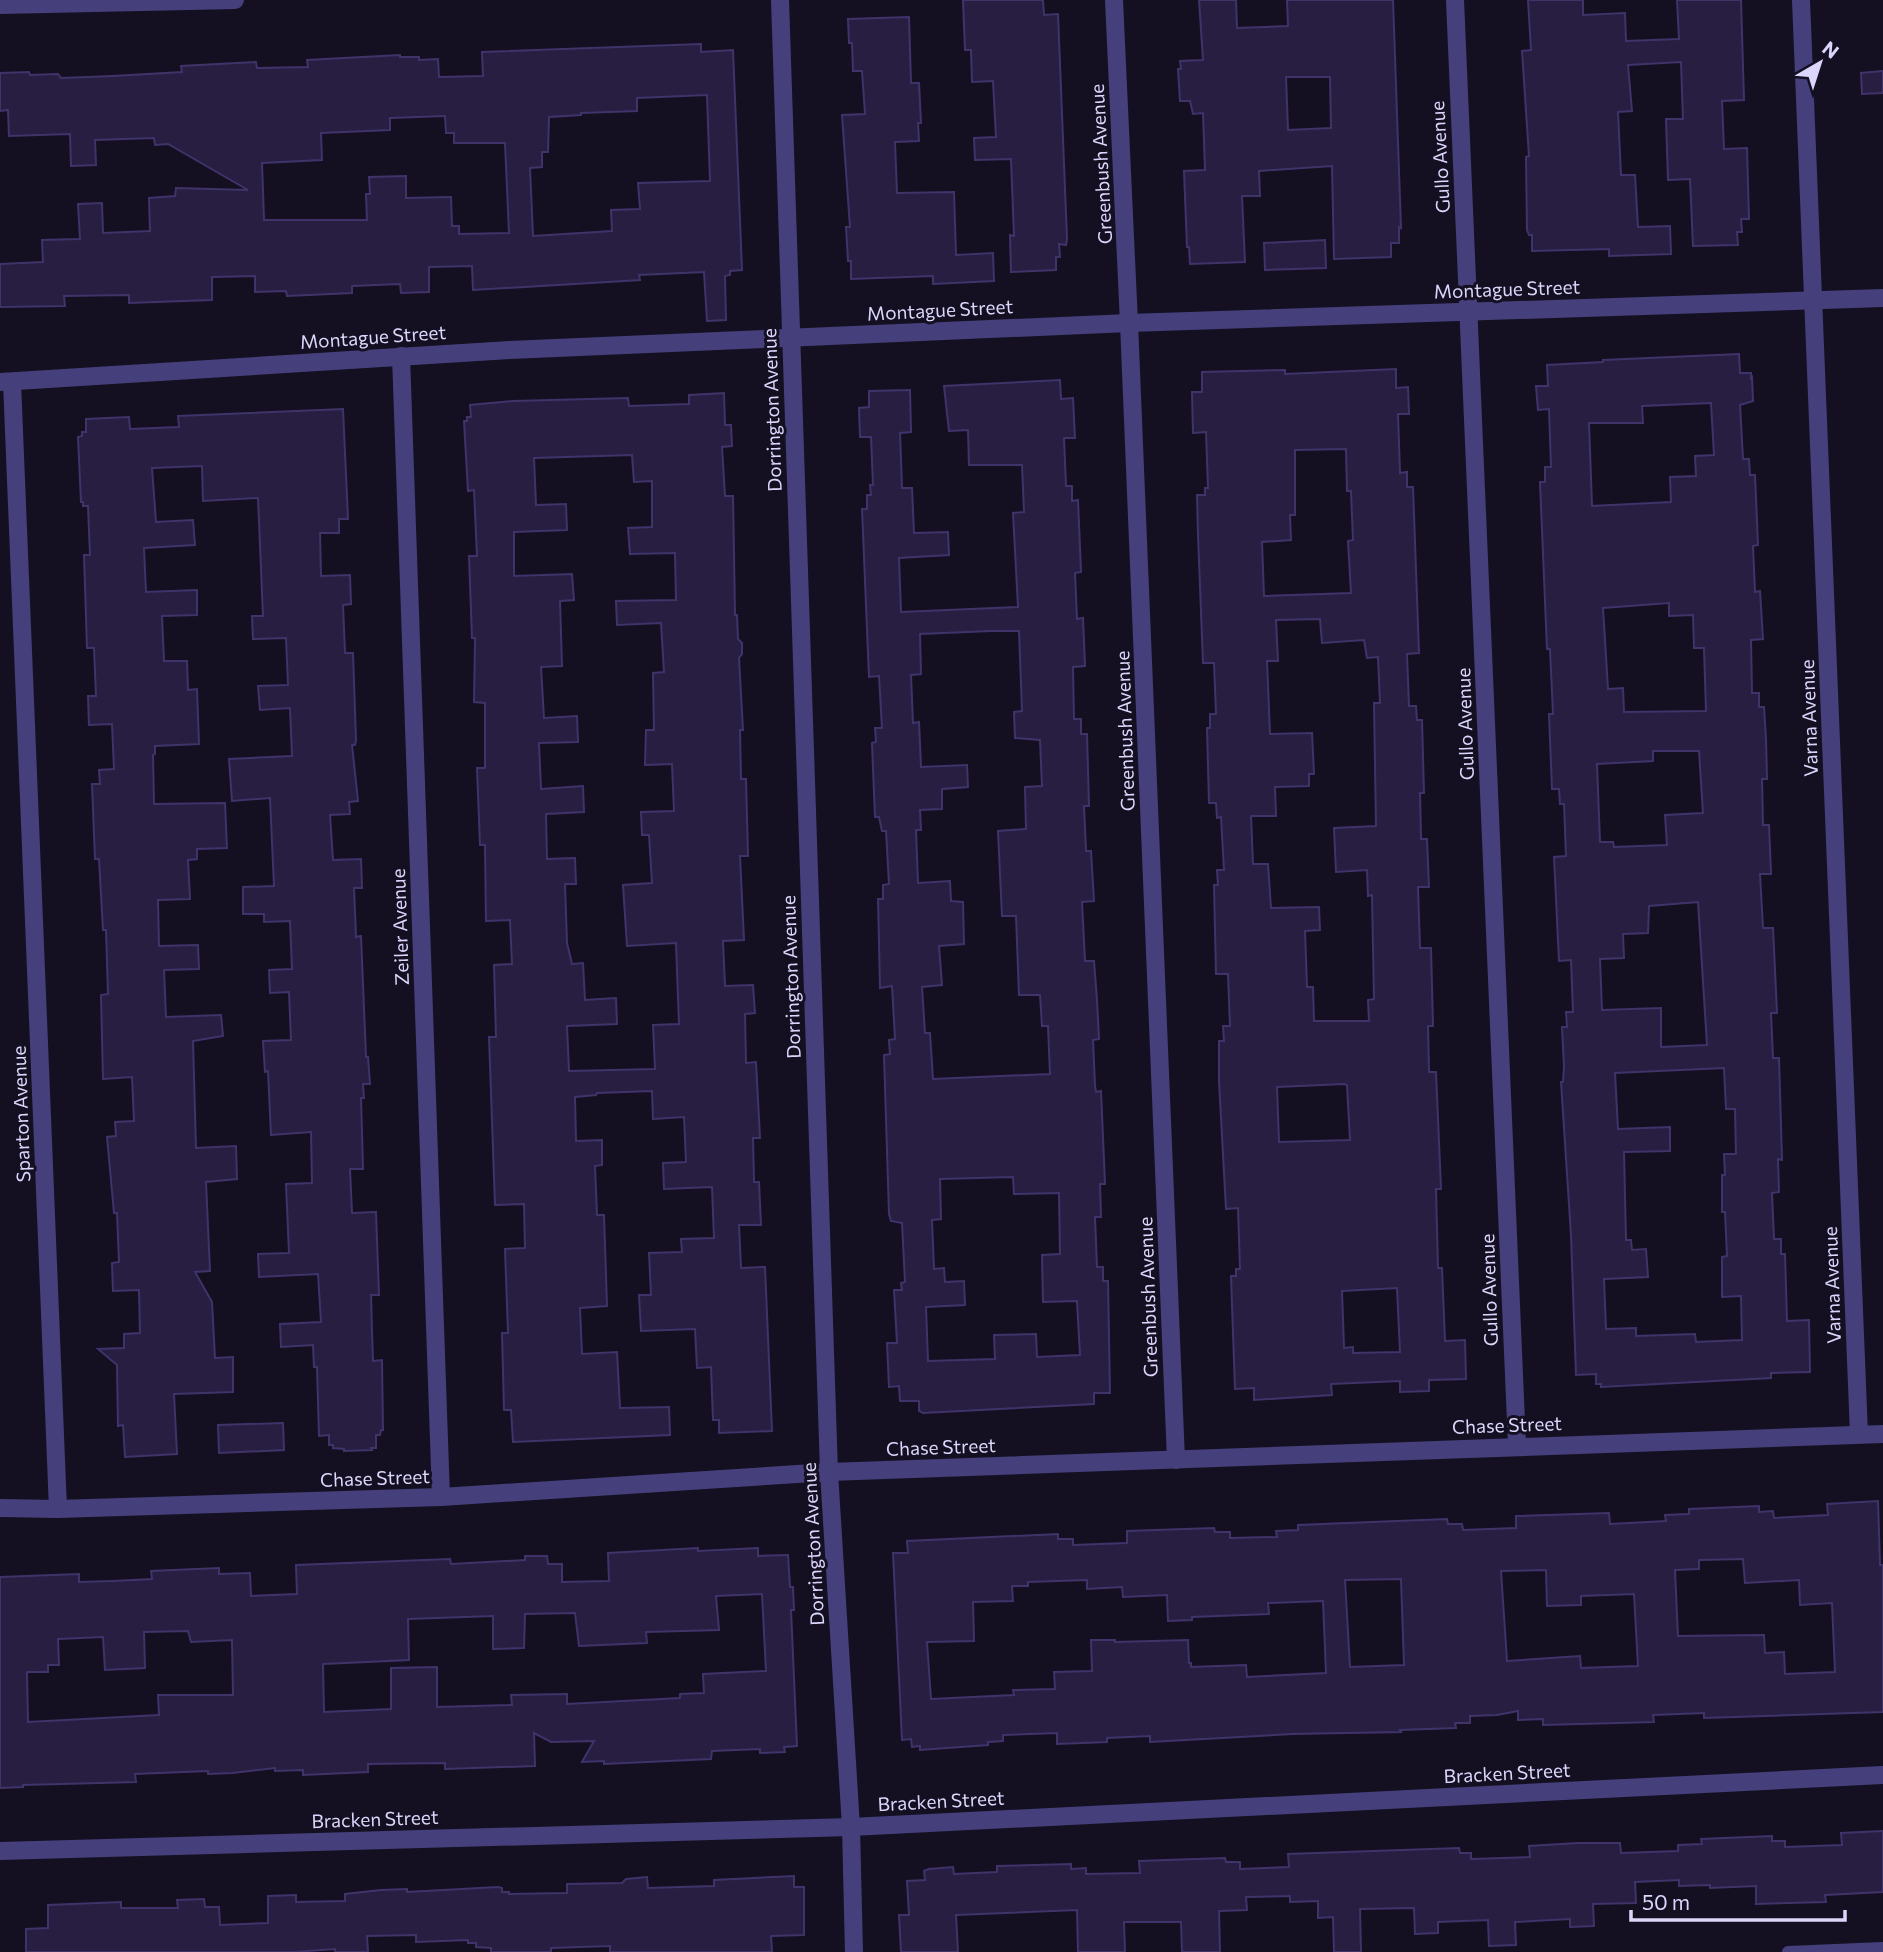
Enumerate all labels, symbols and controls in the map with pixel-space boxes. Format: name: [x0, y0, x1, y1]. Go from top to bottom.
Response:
north arrow: [1785, 28, 1855, 98]
text: N: [1818, 36, 1844, 63]
street label: Greenbush Avenue: [1085, 83, 1116, 245]
street label: Gullo Avenue: [1425, 100, 1454, 214]
street label: Montague Street: [1433, 274, 1581, 303]
street label: Montague Street: [866, 294, 1014, 325]
street label: Montague Street: [299, 320, 447, 353]
street label: Dorrington Avenue: [757, 328, 786, 492]
street label: Greenbush Avenue: [1110, 650, 1139, 812]
street label: Varna Avenue: [1795, 659, 1822, 777]
street label: Gullo Avenue: [1451, 667, 1478, 781]
street label: Zeiler Avenue: [386, 868, 413, 986]
street label: Dorrington Avenue: [776, 895, 805, 1059]
street label: Sparton Avenue: [7, 1045, 34, 1183]
street label: Greenbush Avenue: [1133, 1216, 1162, 1378]
street label: Varna Avenue: [1818, 1226, 1845, 1344]
street label: Gullo Avenue: [1475, 1233, 1502, 1347]
street label: Chase Street: [1452, 1411, 1562, 1438]
street label: Chase Street: [886, 1433, 996, 1460]
street label: Dorrington Avenue: [797, 1462, 828, 1626]
street label: Chase Street: [320, 1464, 430, 1491]
street label: Bracken Street: [1443, 1758, 1571, 1787]
street label: Bracken Street: [877, 1786, 1005, 1815]
street label: Bracken Street: [311, 1805, 439, 1832]
scale bar: [1631, 1878, 1844, 1922]
text: 50 m: [1642, 1889, 1690, 1914]

